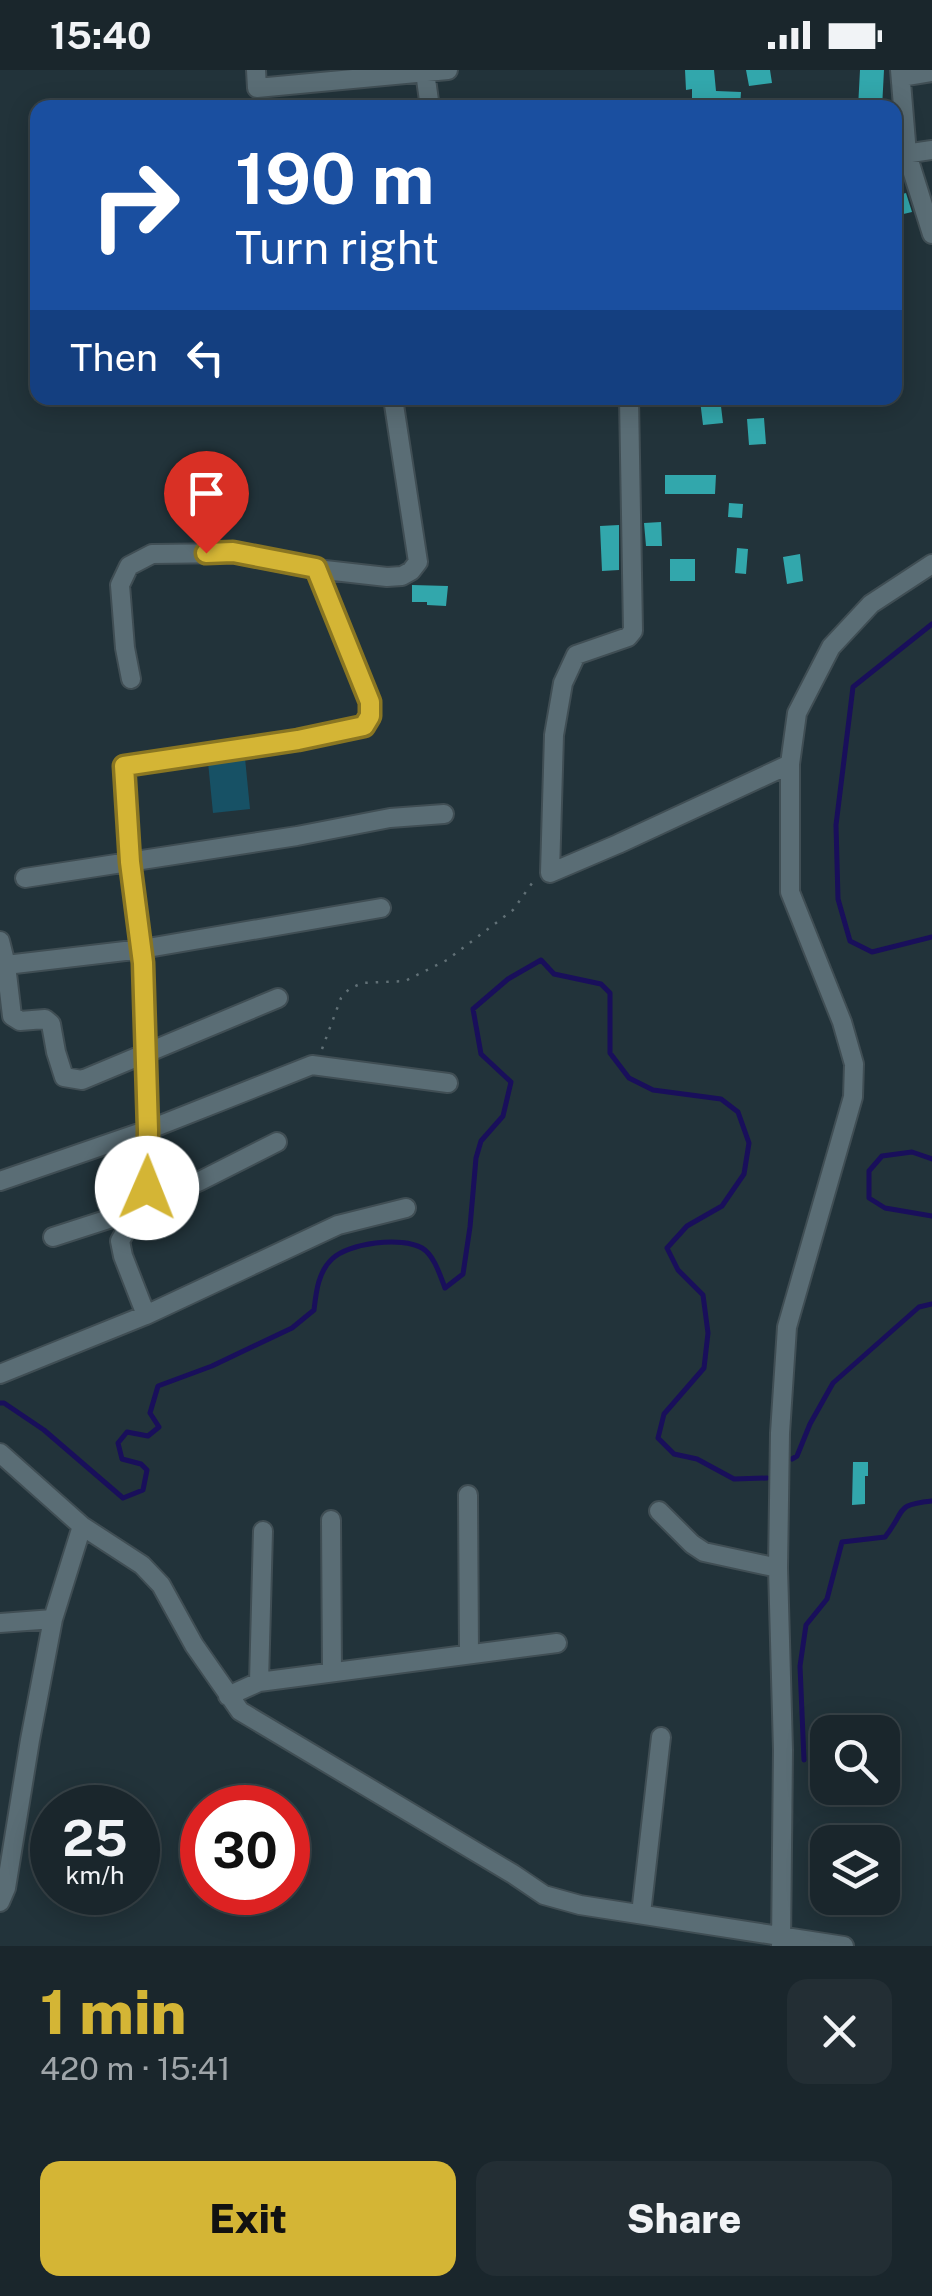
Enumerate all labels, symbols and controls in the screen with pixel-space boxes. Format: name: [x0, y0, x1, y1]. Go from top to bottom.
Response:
text: 15:40: [50, 13, 151, 58]
text: 190 m: [235, 137, 434, 220]
icon: right: [70, 140, 200, 270]
text: Turn right: [235, 221, 439, 274]
icon: left: [178, 330, 233, 385]
text: Then: [70, 335, 158, 380]
pin: [164, 451, 249, 554]
icon: arrive: [179, 466, 234, 521]
position arrow: [95, 1136, 199, 1240]
map controls: [810, 1715, 900, 1915]
button: search: [810, 1715, 900, 1805]
speed limit sign: 30: [180, 1785, 310, 1915]
text: 25: [62, 1808, 128, 1867]
button: layers: [810, 1825, 900, 1915]
text: km/h: [66, 1860, 124, 1890]
text: 1 min: [40, 1977, 187, 2048]
button: close: [787, 1979, 892, 2084]
text: 420 m · 15:41: [40, 2050, 231, 2087]
button: Exit: [40, 2161, 456, 2276]
button: Share: [476, 2161, 892, 2276]

